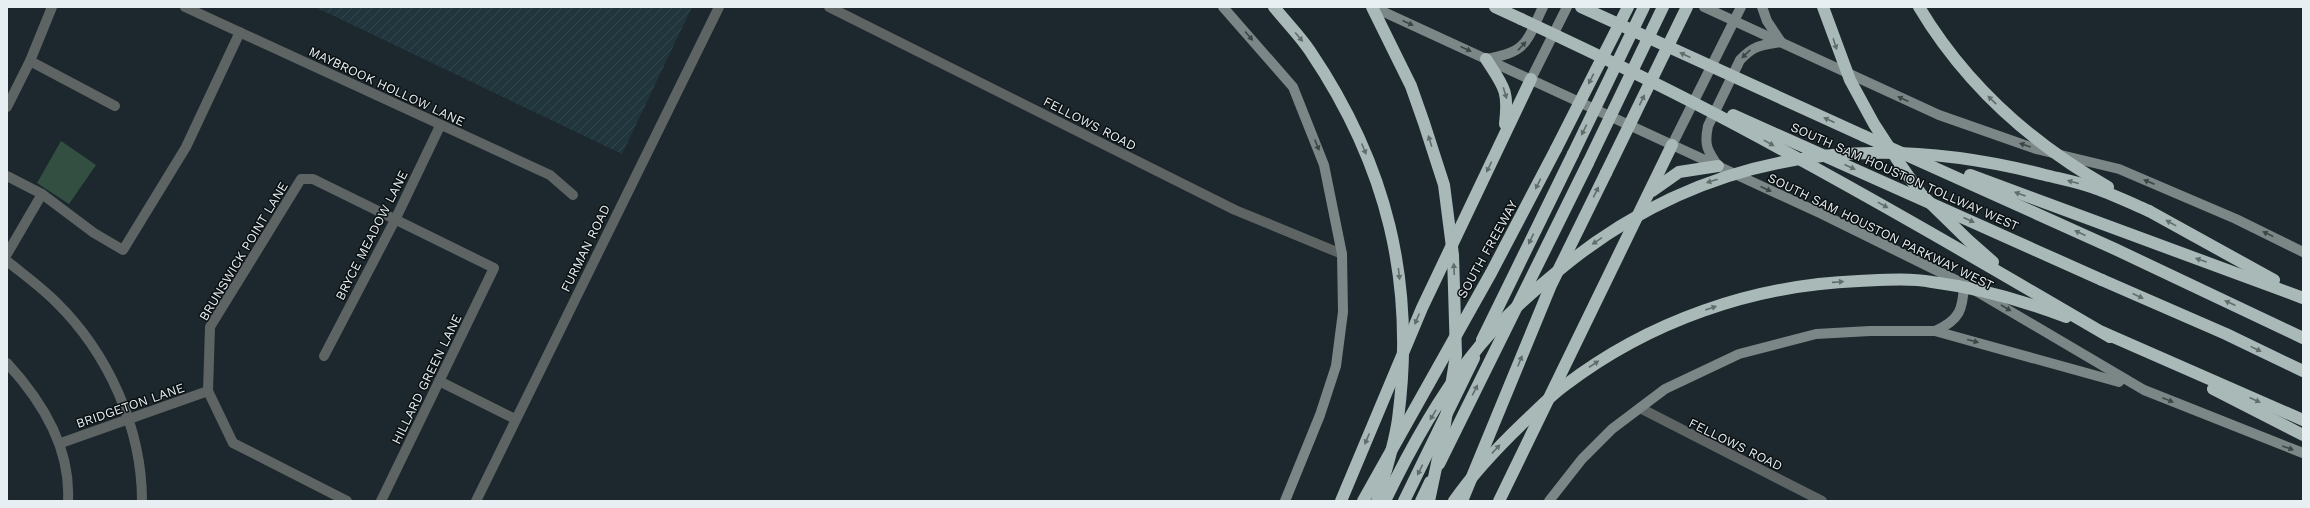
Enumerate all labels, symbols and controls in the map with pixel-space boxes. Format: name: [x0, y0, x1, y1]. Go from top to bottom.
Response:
one-way arrow: [1403, 20, 1414, 26]
one-way arrow: [1244, 31, 1253, 42]
one-way arrow: [1294, 32, 1303, 42]
one-way arrow: [1833, 38, 1839, 50]
one-way arrow: [1517, 41, 1527, 51]
street label: MAYBROOK HOLLOW LANE: [306, 44, 467, 129]
one-way arrow: [1460, 46, 1471, 52]
one-way arrow: [1740, 50, 1751, 59]
one-way arrow: [1679, 52, 1690, 58]
one-way arrow: [1588, 73, 1595, 85]
one-way arrow: [1502, 87, 1508, 99]
street label: FELLOWS ROAD: [1041, 94, 1139, 153]
one-way arrow: [1638, 94, 1645, 106]
one-way arrow: [1987, 95, 1997, 105]
one-way arrow: [1898, 96, 1909, 102]
one-way arrow: [1822, 116, 1834, 122]
street label: SOUTH SAM HOUSTON TOLLWAY WEST: [1788, 119, 2021, 234]
one-way arrow: [1581, 125, 1587, 136]
one-way arrow: [1427, 135, 1433, 147]
one-way arrow: [1763, 139, 1775, 146]
one-way arrow: [1314, 140, 1320, 152]
one-way arrow: [2018, 142, 2030, 148]
one-way arrow: [1362, 143, 1368, 155]
one-way arrow: [1486, 162, 1492, 173]
one-way arrow: [1844, 164, 1856, 170]
street label: BRYCE MEADOW LANE: [332, 168, 411, 303]
street label: SOUTH SAM HOUSTON PARKWAY WEST: [1765, 170, 1996, 293]
one-way arrow: [1535, 178, 1542, 189]
street label: BRUNSWICK POINT LANE: [196, 179, 291, 323]
one-way arrow: [1706, 179, 1718, 185]
one-way arrow: [2067, 179, 2080, 185]
one-way arrow: [2143, 179, 2155, 185]
one-way arrow: [1593, 186, 1599, 198]
one-way arrow: [1760, 186, 1772, 192]
one-way arrow: [2014, 191, 2026, 197]
street label: SOUTH FREEWAY: [1454, 197, 1521, 301]
street label: FURMAN ROAD: [558, 202, 613, 294]
one-way arrow: [1877, 202, 1889, 208]
one-way arrow: [1963, 218, 1975, 224]
one-way arrow: [2165, 219, 2177, 226]
one-way arrow: [2074, 230, 2085, 236]
one-way arrow: [2262, 231, 2274, 237]
one-way arrow: [1528, 233, 1534, 245]
one-way arrow: [1592, 237, 1602, 245]
one-way arrow: [2195, 257, 2207, 263]
one-way arrow: [1451, 262, 1457, 275]
one-way arrow: [1395, 267, 1402, 280]
one-way arrow: [1832, 278, 1844, 285]
one-way arrow: [2132, 293, 2144, 299]
one-way arrow: [2224, 300, 2235, 306]
one-way arrow: [1705, 304, 1717, 310]
one-way arrow: [2000, 305, 2012, 312]
street label: HILLARD GREEN LANE: [388, 312, 464, 447]
one-way arrow: [1414, 313, 1420, 325]
one-way arrow: [1967, 338, 1979, 344]
one-way arrow: [2251, 346, 2262, 352]
one-way arrow: [1517, 355, 1523, 367]
one-way arrow: [1589, 361, 1600, 368]
street label: BRIDGETON LANE: [74, 380, 186, 431]
one-way arrow: [1472, 385, 1478, 396]
one-way arrow: [2162, 397, 2173, 403]
one-way arrow: [2250, 397, 2262, 403]
one-way arrow: [1429, 409, 1436, 421]
street label: FELLOWS ROAD: [1687, 415, 1785, 474]
one-way arrow: [1364, 433, 1370, 444]
one-way arrow: [1492, 444, 1501, 454]
one-way arrow: [2283, 445, 2295, 451]
one-way arrow: [1417, 464, 1423, 475]

